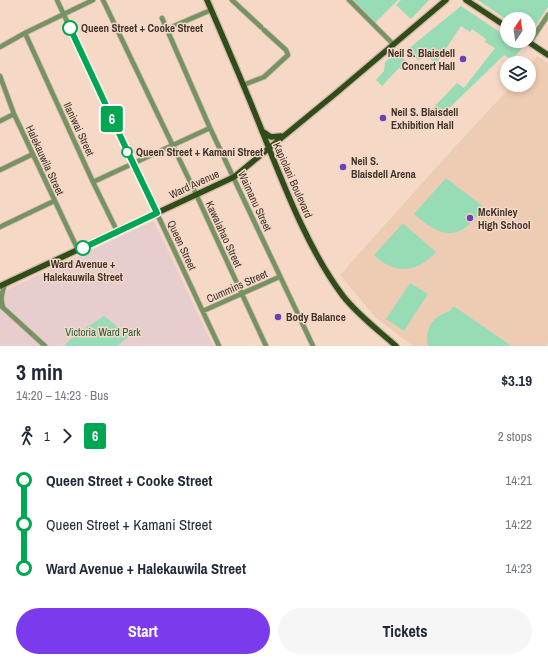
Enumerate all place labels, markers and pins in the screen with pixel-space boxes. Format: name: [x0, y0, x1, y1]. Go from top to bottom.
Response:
marker: Queen Street + Cooke Street: [62, 20, 78, 36]
place label: Queen Street + Cooke Street: [81, 21, 203, 35]
place label: Neil S. Blaisdell Concert Hall: [388, 46, 455, 73]
marker: Neil S. Blaisdell Concert Hall: [458, 54, 468, 64]
place label: Neil S. Blaisdell Exhibition Hall: [391, 105, 458, 132]
marker: Neil S. Blaisdell Exhibition Hall: [378, 113, 388, 123]
place label: Queen Street + Kamani Street: [136, 145, 263, 159]
marker: Queen Street + Kamani Street: [121, 146, 133, 158]
place label: Neil S. Blaisdell Arena: [351, 154, 416, 181]
marker: Neil S. Blaisdell Arena: [338, 162, 348, 172]
place label: McKinley High School: [478, 205, 531, 232]
marker: McKinley High School: [465, 213, 475, 223]
marker: Ward Avenue + Halekauwila Street: [75, 240, 91, 256]
place label: Ward Avenue + Halekauwila Street: [43, 257, 123, 284]
place label: Body Balance: [286, 310, 346, 324]
marker: Body Balance: [273, 312, 283, 322]

